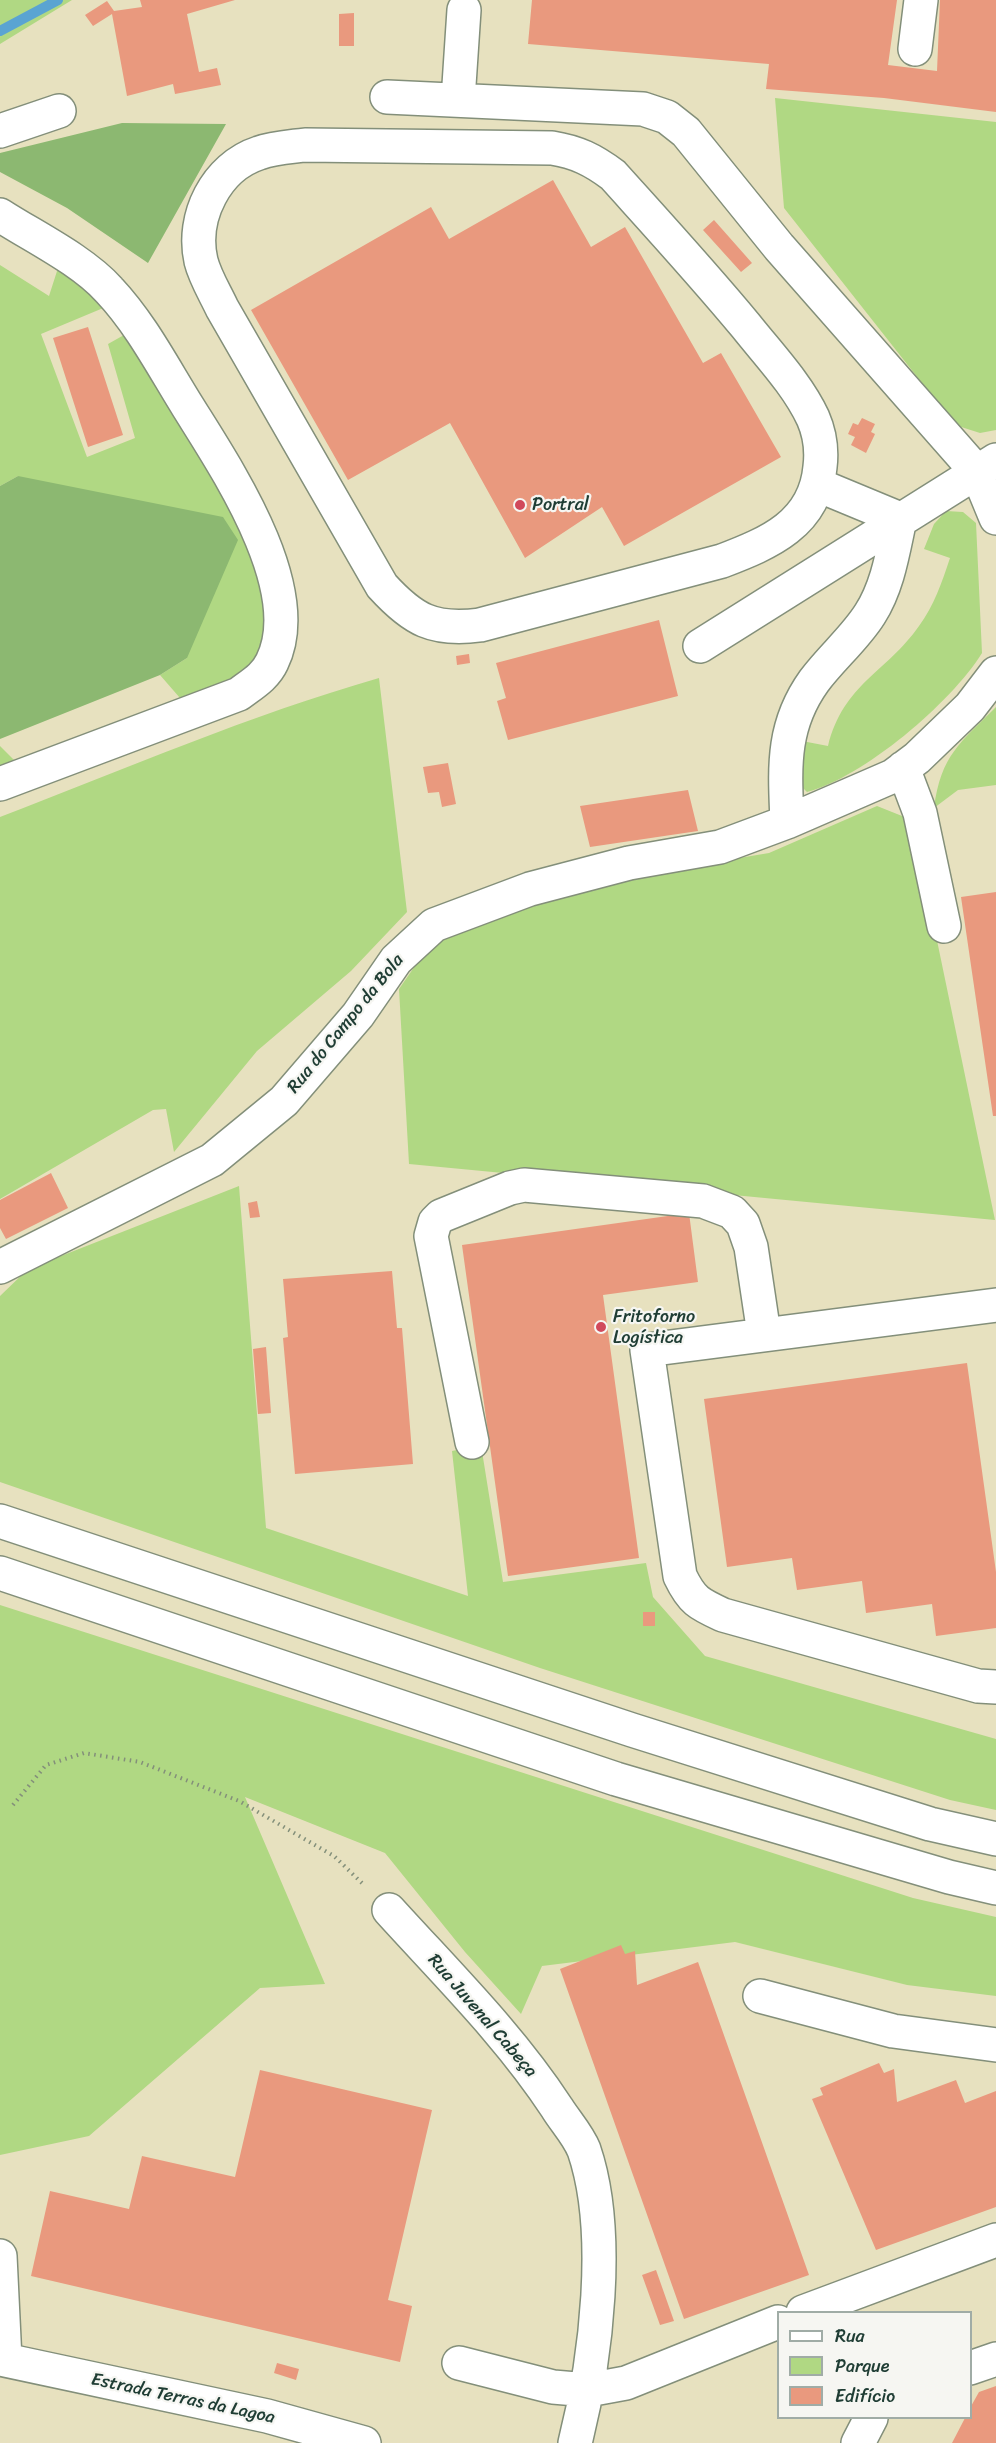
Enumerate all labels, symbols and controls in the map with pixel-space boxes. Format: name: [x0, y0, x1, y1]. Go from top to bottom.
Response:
place label: Portral: [532, 494, 589, 516]
marker: Portral: [513, 498, 527, 512]
street label: Rua do Campo da Bola: [283, 950, 409, 1098]
place label: Fritoforno Logística: [613, 1306, 695, 1348]
marker: Fritoforno Logística: [594, 1320, 608, 1334]
street label: Rua Juvenal Cabeça: [423, 1950, 541, 2082]
legend: [777, 2311, 972, 2419]
text: Rua: [835, 2320, 865, 2352]
text: Parque: [835, 2350, 889, 2382]
street label: Estrada Terras da Lagoa: [89, 2369, 277, 2429]
text: Edifício: [835, 2380, 895, 2412]

